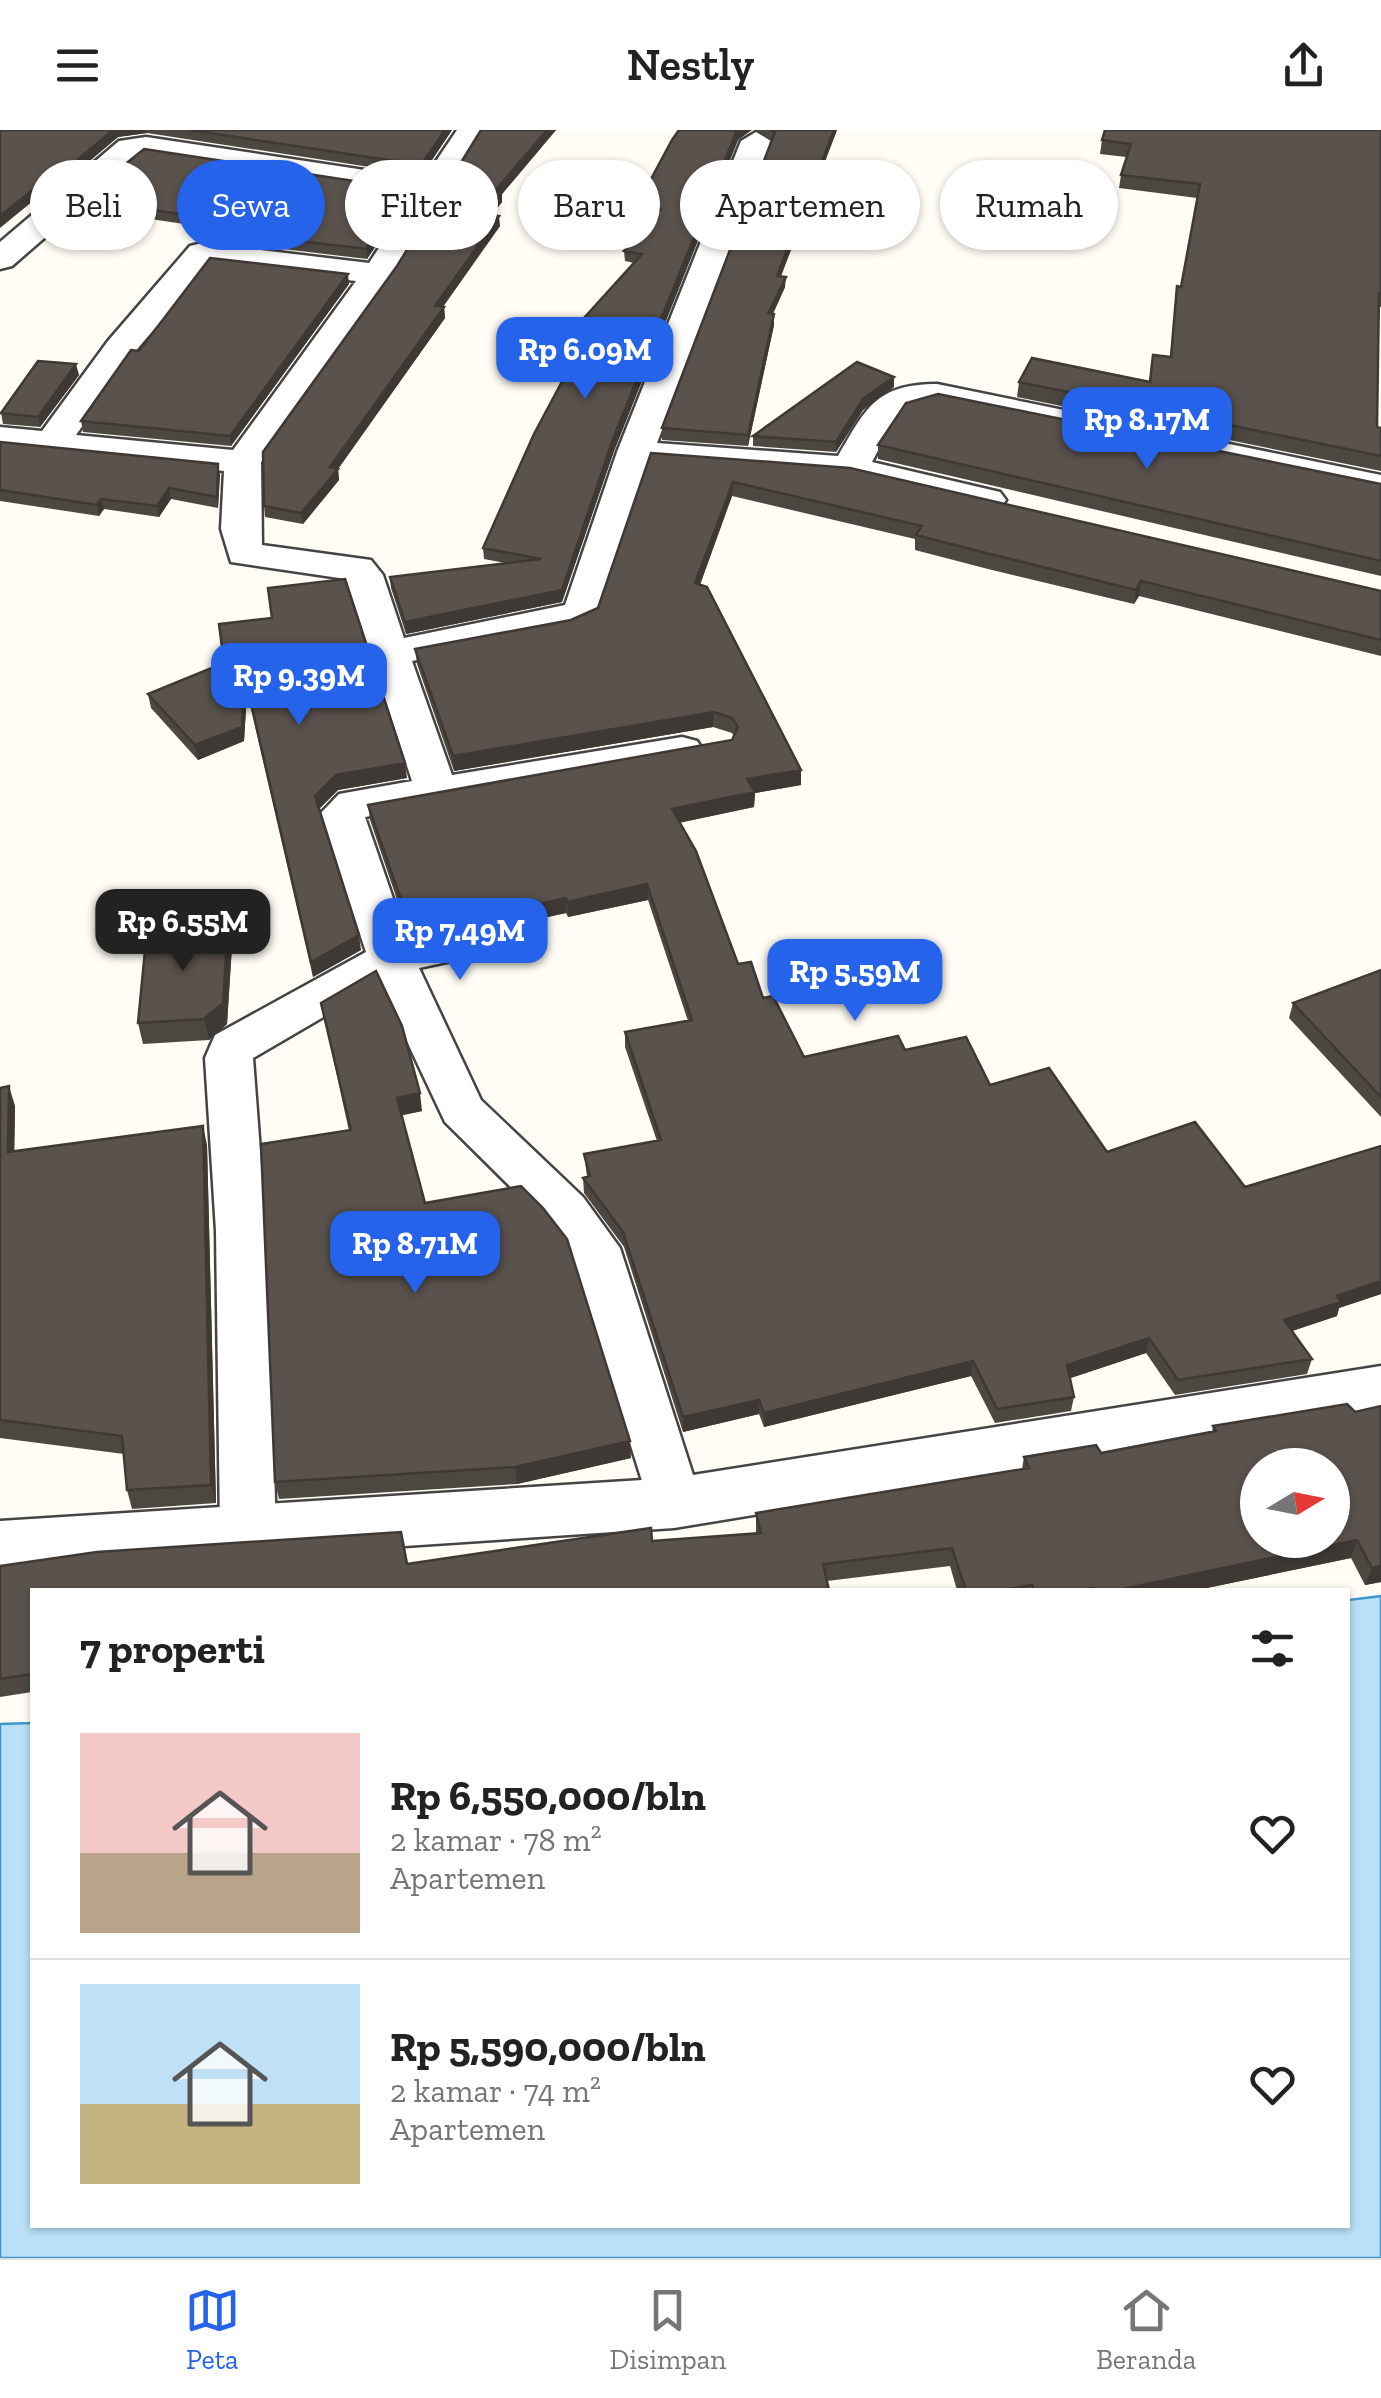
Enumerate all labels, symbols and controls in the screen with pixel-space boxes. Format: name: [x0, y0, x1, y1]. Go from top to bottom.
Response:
icon: menu: [50, 38, 105, 93]
text: Nestly: [627, 38, 754, 92]
icon: share: [1276, 38, 1331, 93]
chip: Beli: [30, 160, 157, 250]
chip: Sewa: [177, 160, 325, 250]
chip: Filter: [345, 160, 498, 250]
chip: Baru: [518, 160, 660, 250]
chip: Apartemen: [680, 160, 920, 250]
chip: Rumah: [940, 160, 1118, 250]
pin: Rp 6.09M: [482, 317, 688, 402]
text: Rp 6.09M: [518, 330, 652, 368]
pin: Rp 8.17M: [1044, 387, 1250, 472]
text: Rp 8.17M: [1084, 400, 1210, 438]
pin: Rp 9.39M: [196, 643, 402, 728]
text: Rp 9.39M: [233, 656, 365, 694]
pin: Rp 6.55M: [80, 889, 286, 974]
pin: Rp 7.49M: [357, 898, 563, 983]
text: Rp 6.55M: [117, 902, 249, 940]
text: Rp 7.49M: [395, 911, 525, 949]
pin: Rp 5.59M: [752, 939, 958, 1024]
text: Rp 5.59M: [789, 952, 921, 990]
pin: Rp 8.71M: [312, 1211, 518, 1296]
text: Rp 8.71M: [352, 1224, 478, 1262]
north arrow: [1240, 1448, 1350, 1558]
map controls: [1240, 1448, 1350, 1558]
icon: filters: [1245, 1621, 1300, 1676]
text: 7 properti: [80, 1623, 265, 1674]
text: Rp 6,550,000/bln: [390, 1770, 706, 1821]
icon: home: [160, 1773, 280, 1893]
icon: heart: [1245, 1806, 1300, 1861]
text: 2 kamar · 78 m²: [390, 1821, 602, 1859]
text: Apartemen: [390, 1859, 545, 1897]
text: Rp 5,590,000/bln: [390, 2021, 706, 2072]
icon: home: [160, 2024, 280, 2144]
icon: heart: [1245, 2057, 1300, 2112]
text: 2 kamar · 74 m²: [390, 2072, 601, 2110]
text: Apartemen: [390, 2110, 545, 2148]
tab: Peta: [185, 2283, 240, 2376]
tab: Disimpan: [609, 2283, 726, 2376]
tab: Beranda: [1096, 2283, 1196, 2376]

